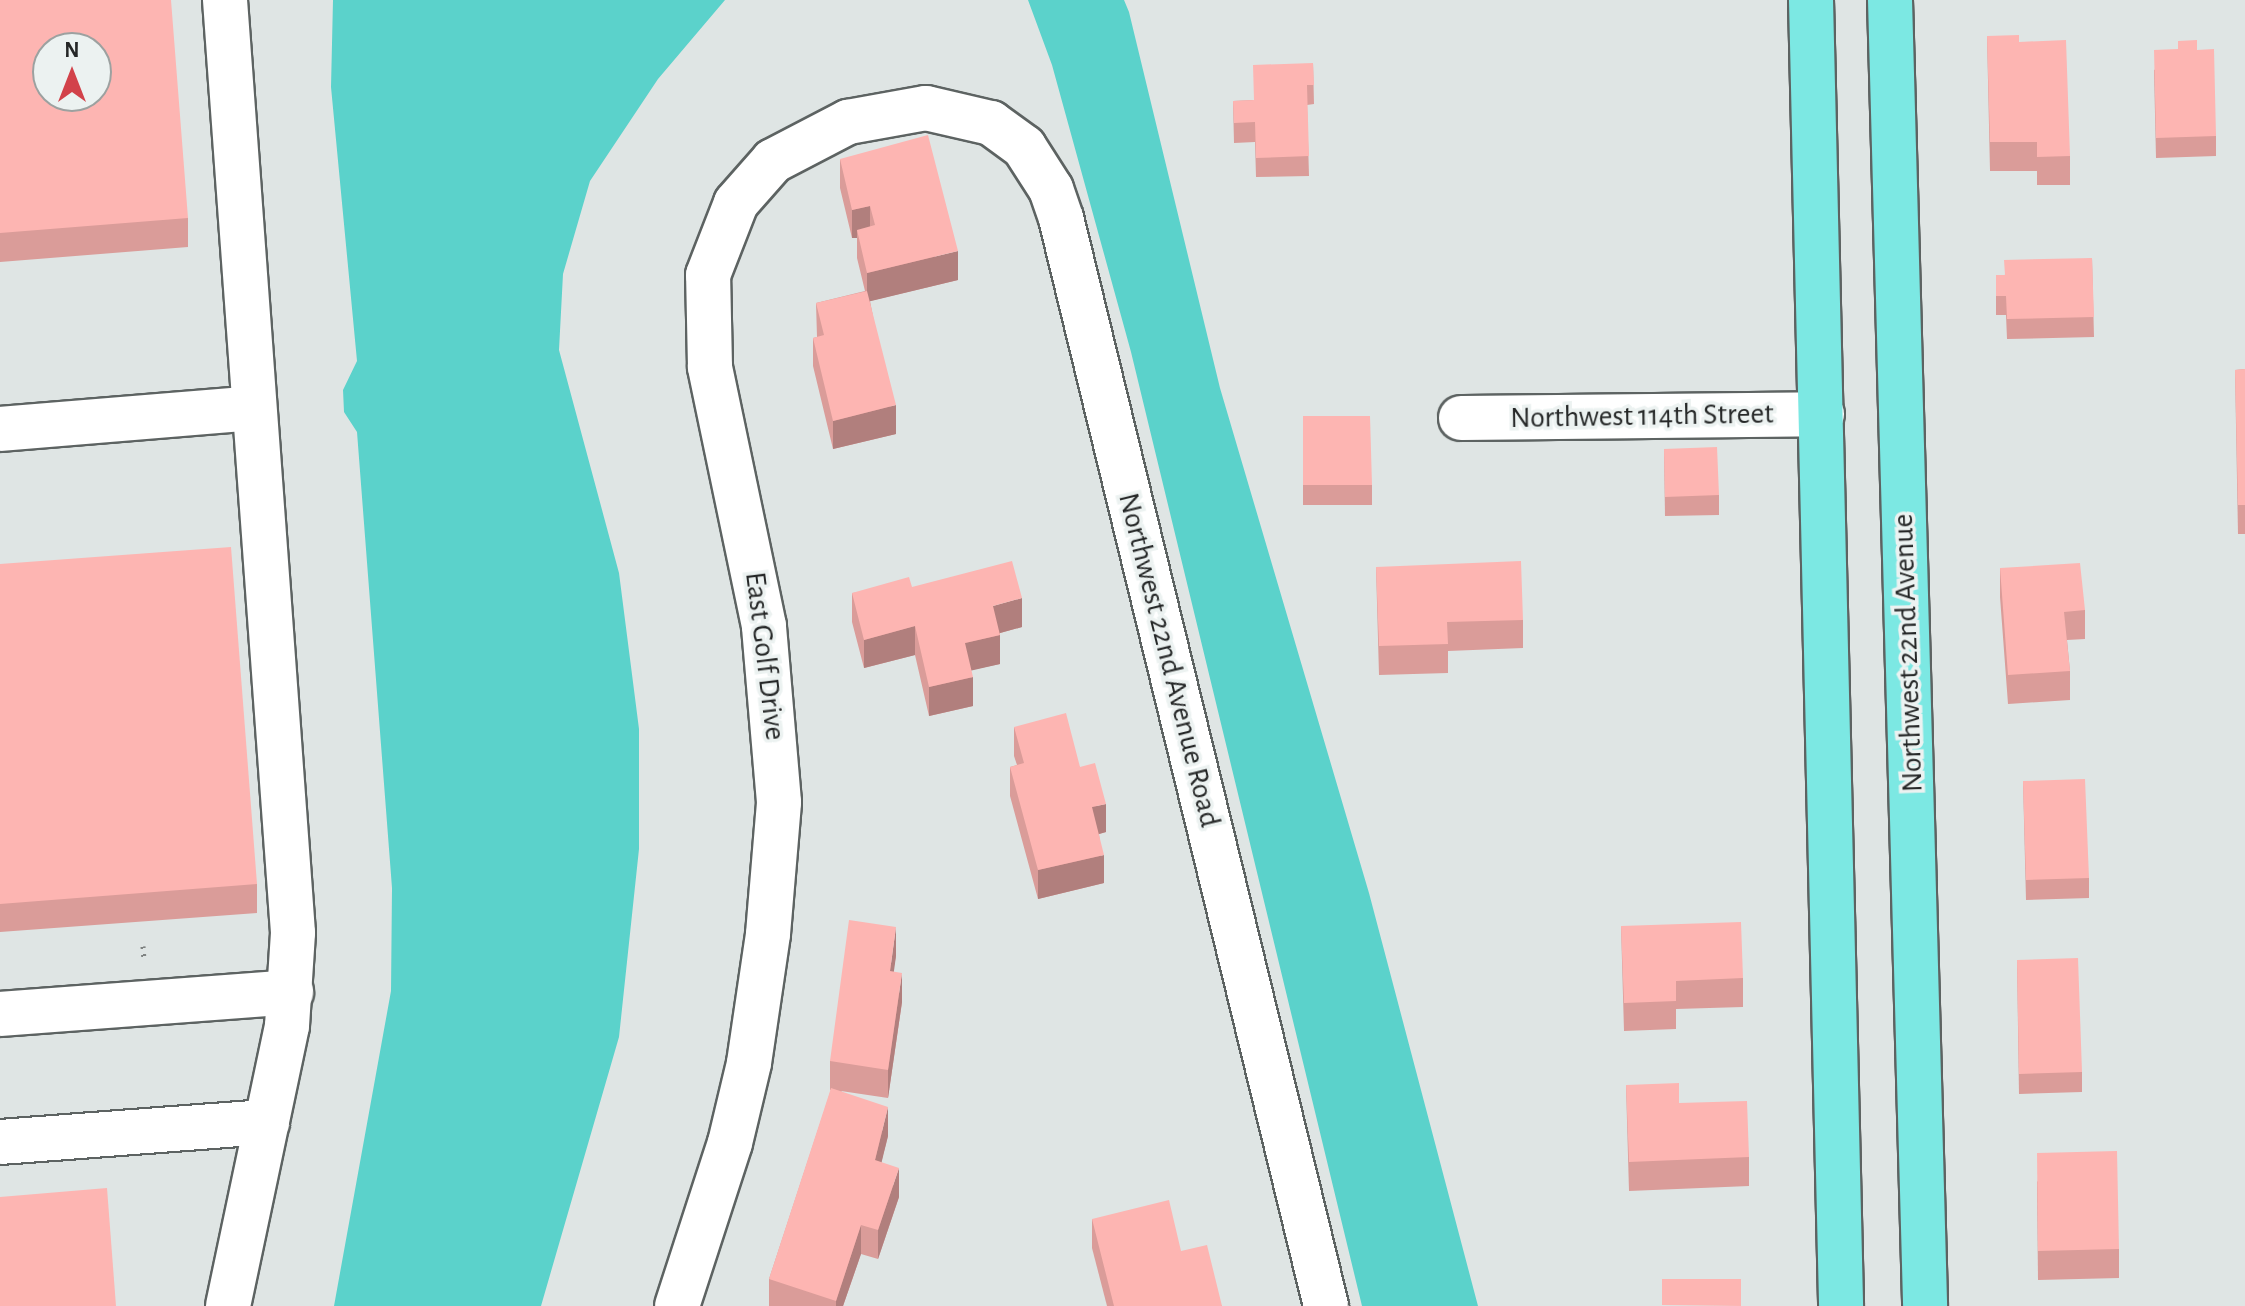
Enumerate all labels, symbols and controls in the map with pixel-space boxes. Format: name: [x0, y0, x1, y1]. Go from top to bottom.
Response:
north arrow: [32, 32, 112, 112]
text: N: [64, 39, 80, 61]
street label: Northwest 114th Street: [1510, 396, 1774, 436]
street label: Northwest 22nd Avenue Road: [1110, 489, 1228, 831]
street label: Northwest 22nd Avenue: [1885, 513, 1931, 793]
street label: East Golf Drive: [737, 570, 793, 742]

